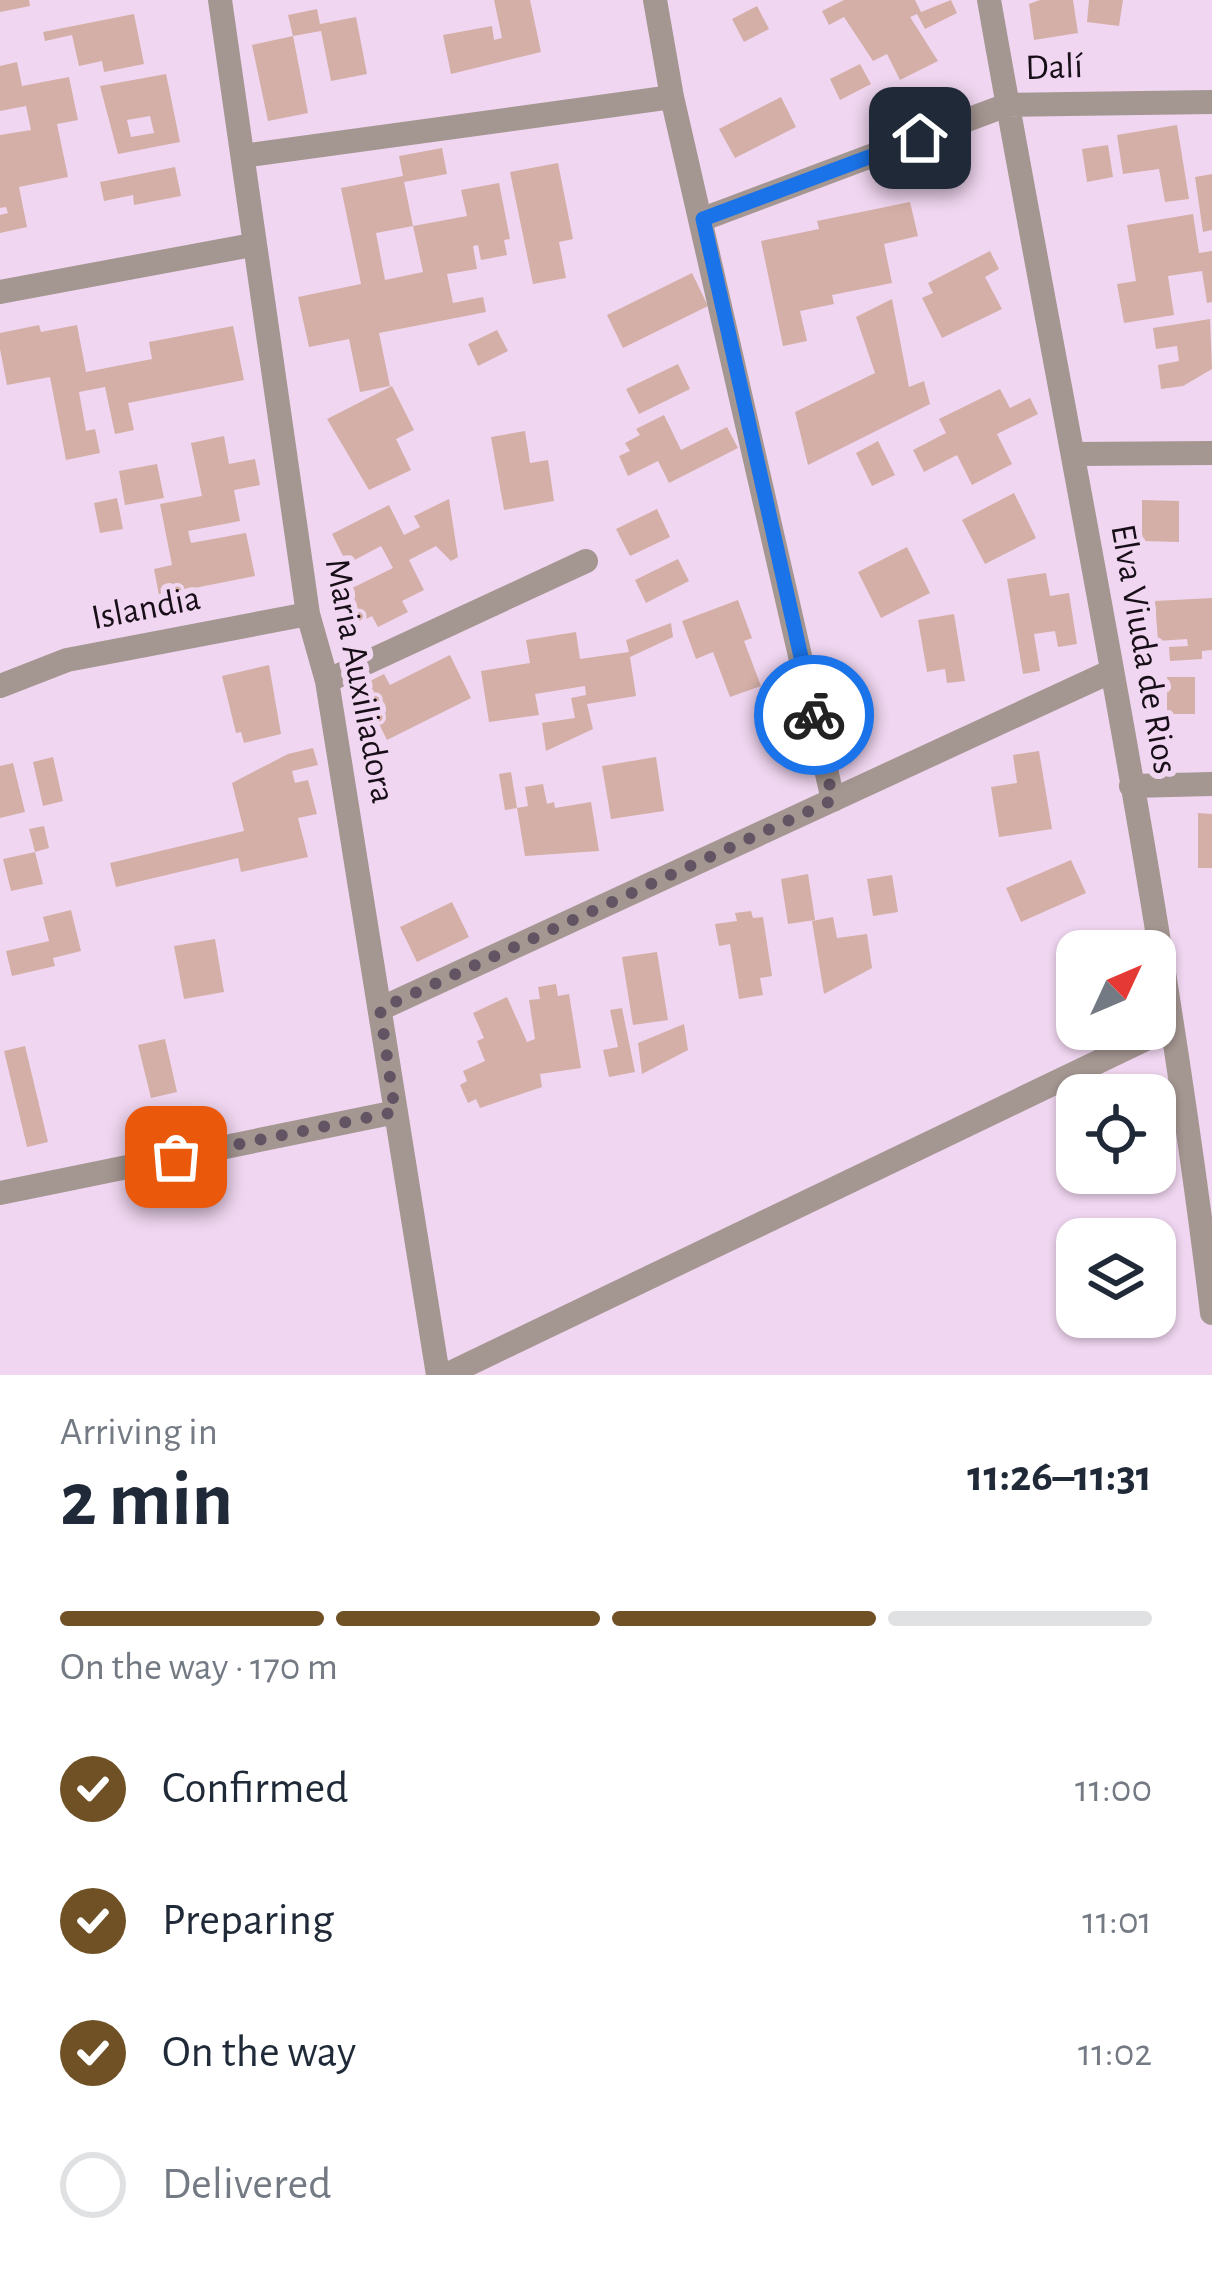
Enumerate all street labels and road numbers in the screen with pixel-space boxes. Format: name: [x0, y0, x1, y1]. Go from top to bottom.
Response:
street label: Dalí: [1025, 48, 1084, 86]
street label: Elva Viuda de Rios: [1104, 521, 1184, 777]
street label: Maria Auxiliadora: [319, 556, 401, 806]
street label: Islandia: [89, 580, 203, 636]

